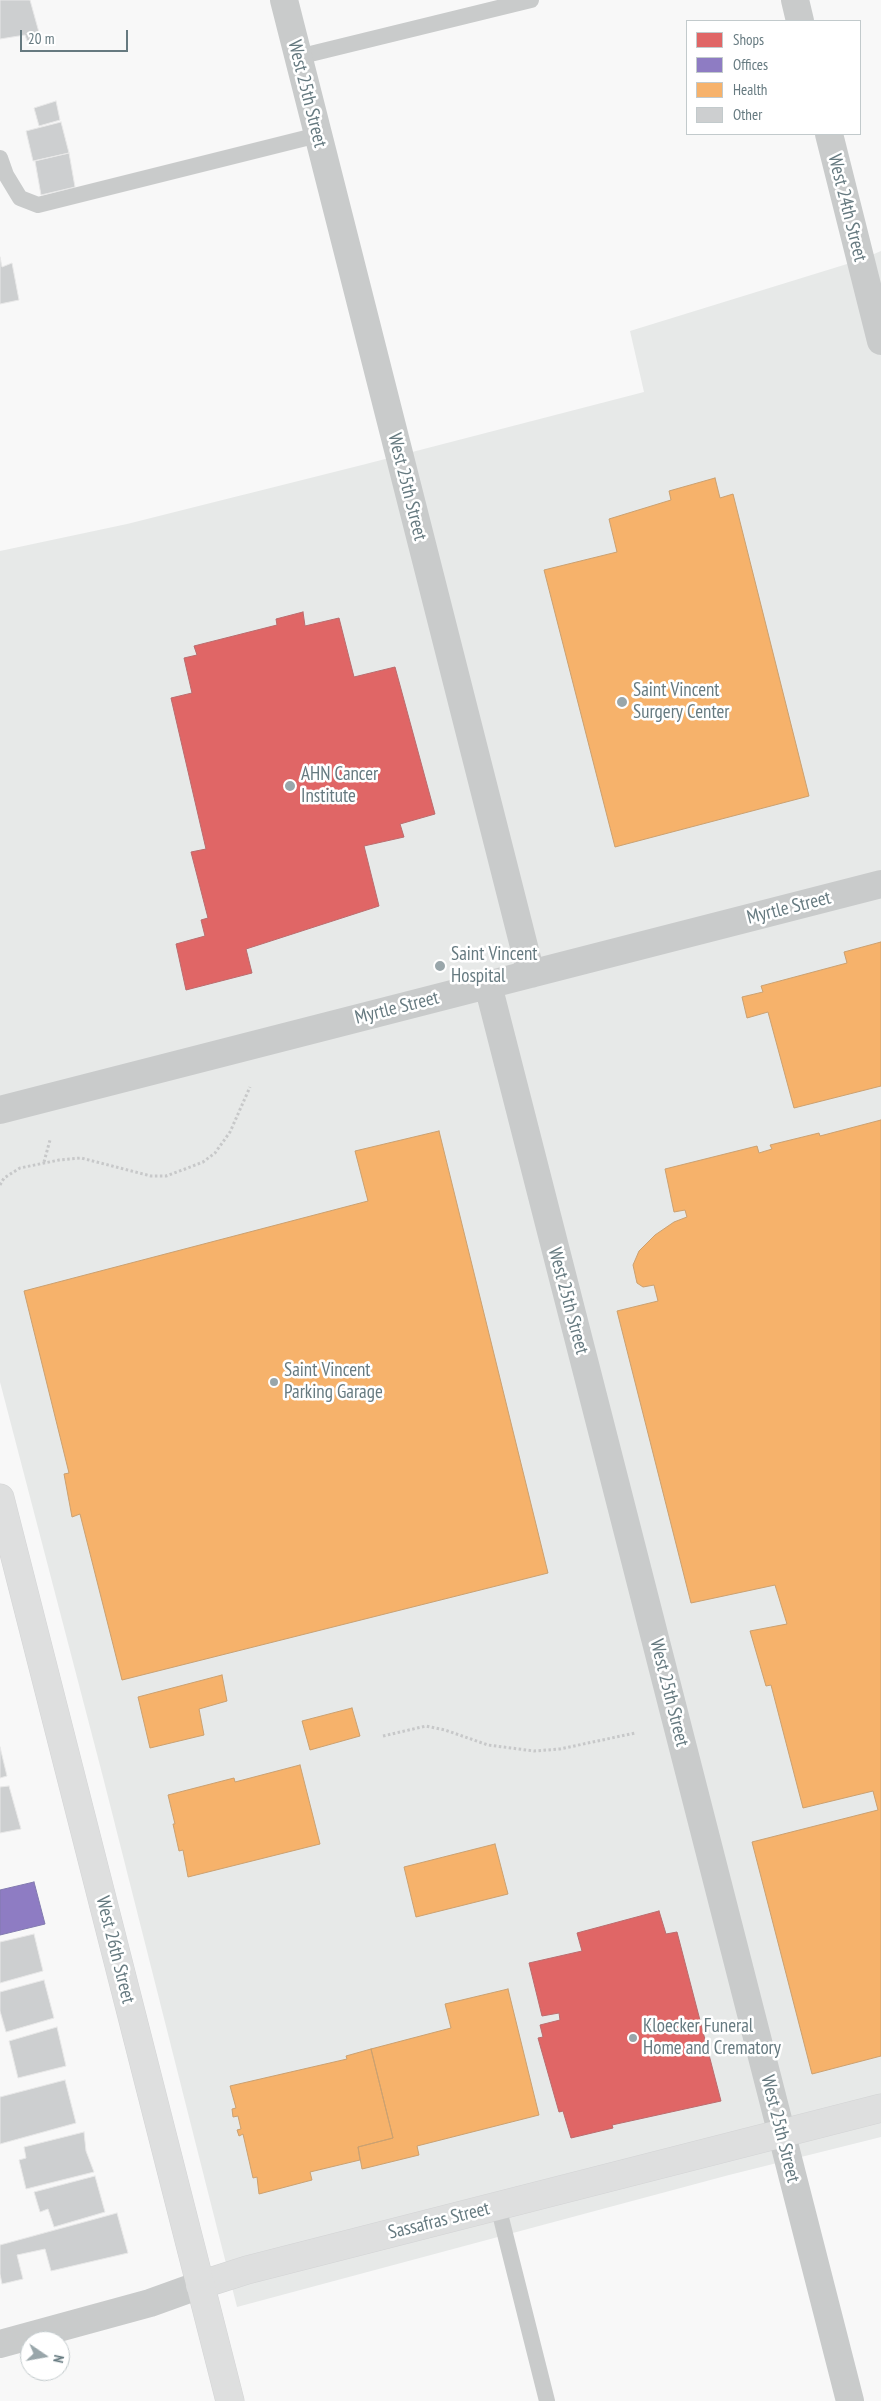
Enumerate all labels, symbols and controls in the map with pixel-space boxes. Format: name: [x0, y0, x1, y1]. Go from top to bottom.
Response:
scale bar: [22, 20, 130, 52]
legend: [686, 20, 861, 135]
text: 20 m: [28, 29, 54, 48]
text: Shops: [733, 30, 764, 49]
street label: West 25th Street: [283, 38, 331, 150]
text: Offices: [733, 55, 768, 74]
text: Health: [733, 80, 767, 99]
text: Other: [733, 105, 762, 124]
street label: West 24th Street: [823, 152, 871, 264]
street label: West 25th Street: [383, 431, 431, 543]
place label: Saint Vincent Surgery Center: [633, 680, 730, 724]
marker: Saint Vincent Surgery Center: [615, 695, 629, 709]
place label: AHN Cancer Institute: [301, 764, 378, 808]
marker: AHN Cancer Institute: [283, 779, 297, 793]
street label: Myrtle Street: [745, 887, 833, 929]
place label: Saint Vincent Hospital: [451, 944, 538, 988]
marker: Saint Vincent Hospital: [433, 959, 447, 973]
street label: Myrtle Street: [353, 987, 441, 1029]
street label: West 25th Street: [543, 1245, 593, 1357]
place label: Saint Vincent Parking Garage: [284, 1360, 383, 1404]
marker: Saint Vincent Parking Garage: [268, 1376, 280, 1388]
street label: West 25th Street: [645, 1637, 693, 1749]
street label: West 26th Street: [91, 1894, 139, 2006]
place label: Kloecker Funeral Home and Crematory: [643, 2016, 781, 2060]
marker: Kloecker Funeral Home and Crematory: [627, 2032, 639, 2044]
street label: West 25th Street: [756, 2073, 804, 2185]
street label: Sassafras Street: [386, 2197, 492, 2245]
north arrow: [20, 2331, 70, 2381]
text: N: [49, 2353, 68, 2364]

